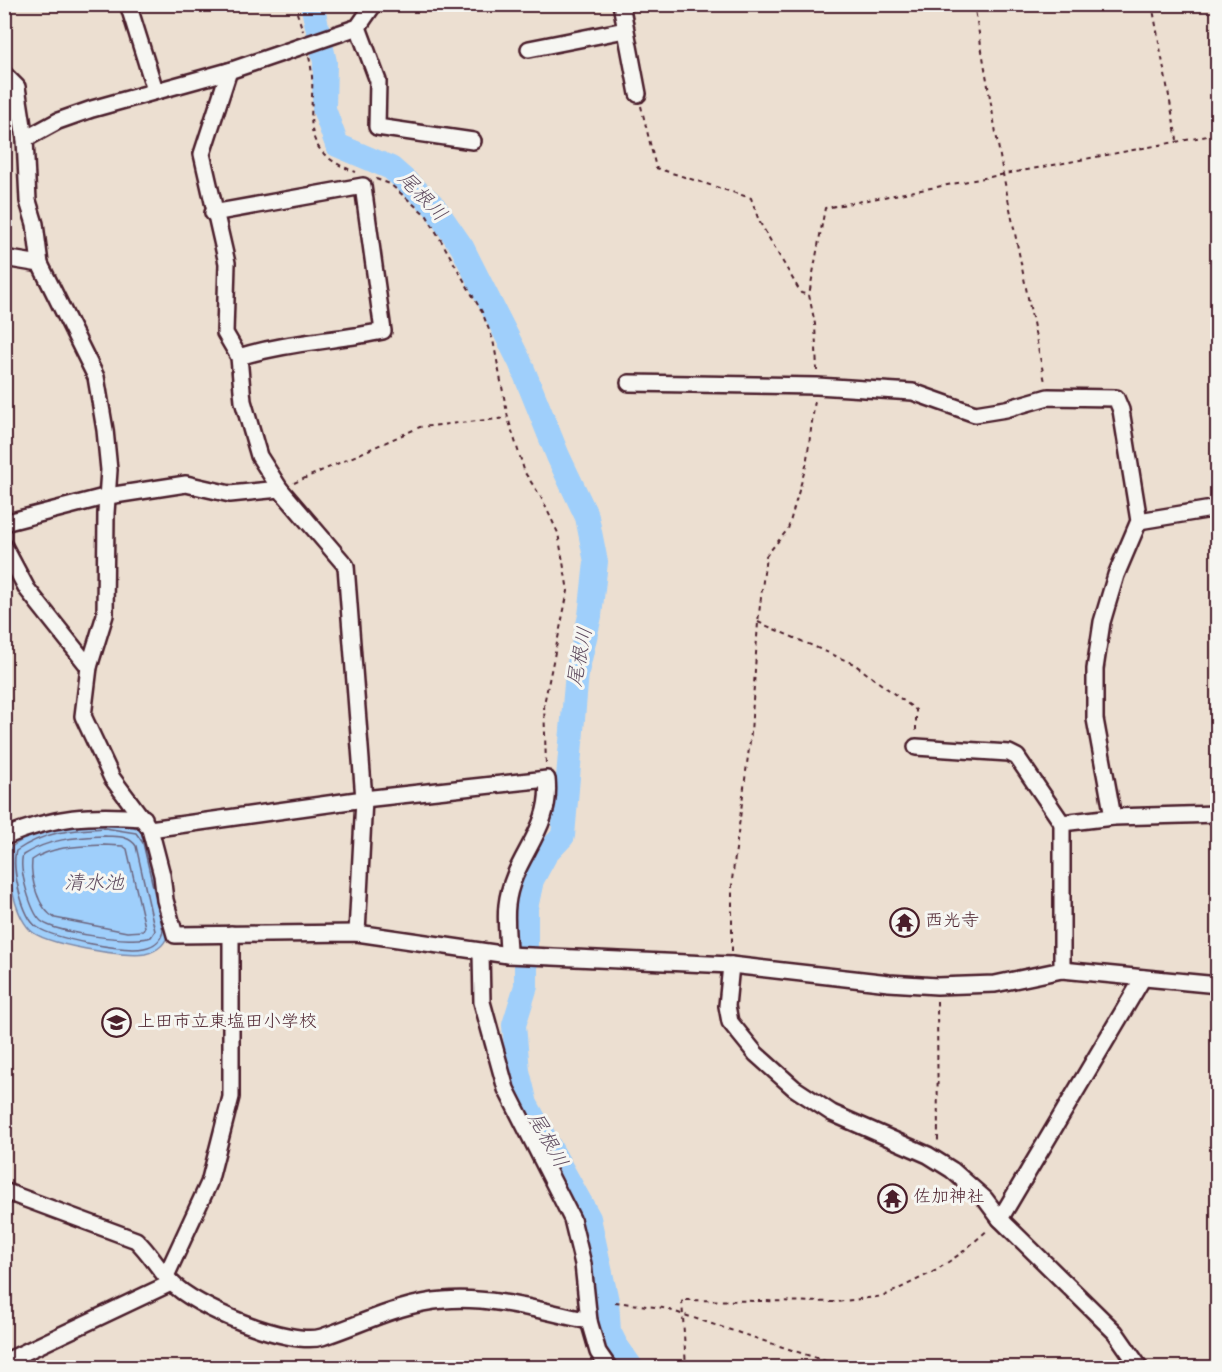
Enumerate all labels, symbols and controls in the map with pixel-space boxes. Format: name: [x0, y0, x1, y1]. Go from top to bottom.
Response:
water label: 尾根川: [390, 167, 452, 229]
water label: 尾根川: [563, 625, 601, 689]
water label: 清水池: [64, 871, 125, 899]
temple icon: 西光寺: [888, 906, 920, 938]
place label: 西光寺: [925, 910, 979, 935]
school or university icon: 上田市立東塩田小学校: [100, 1007, 132, 1039]
place label: 上田市立東塩田小学校: [137, 1011, 317, 1036]
water label: 尾根川: [519, 1108, 573, 1174]
temple icon: 佐加神社: [876, 1182, 908, 1214]
place label: 佐加神社: [913, 1186, 985, 1211]

